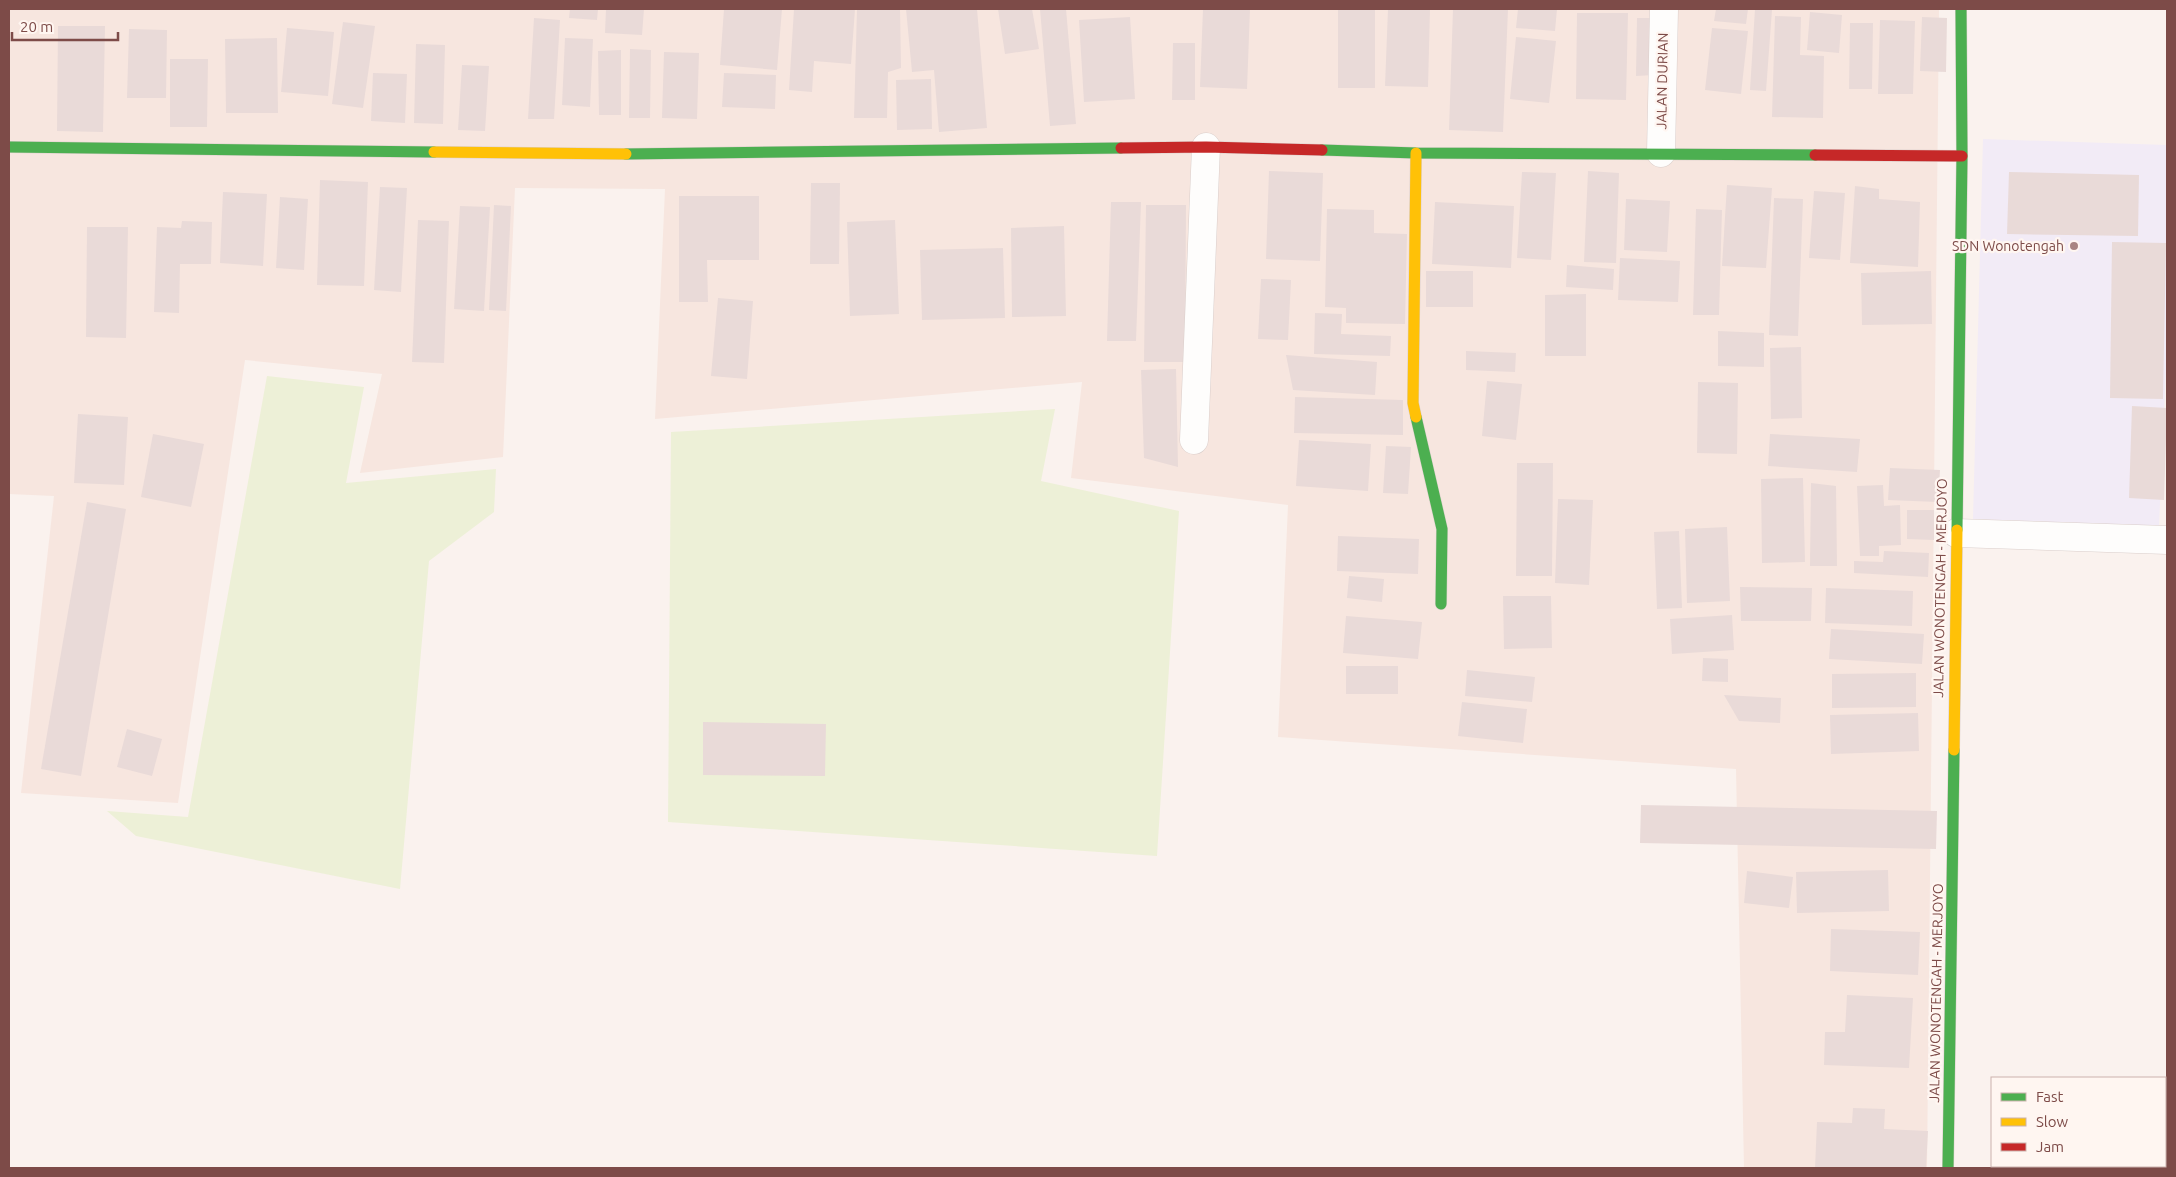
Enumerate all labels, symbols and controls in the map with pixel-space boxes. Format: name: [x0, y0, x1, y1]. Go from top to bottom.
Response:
scale bar: [12, 10, 119, 42]
text: 20 m: [20, 18, 53, 35]
street label: JALAN DURIAN: [1653, 33, 1671, 129]
place label: SDN Wonotengah: [1952, 238, 2064, 254]
marker: SDN Wonotengah: [2068, 240, 2080, 252]
street label: JALAN WONOTENGAH - MERJOYO: [1930, 478, 1950, 698]
street label: JALAN WONOTENGAH - MERJOYO: [1926, 883, 1946, 1103]
legend: [1991, 1077, 2166, 1167]
text: Fast: [2036, 1088, 2064, 1105]
text: Slow: [2036, 1113, 2069, 1130]
text: Jam: [2036, 1138, 2064, 1155]

